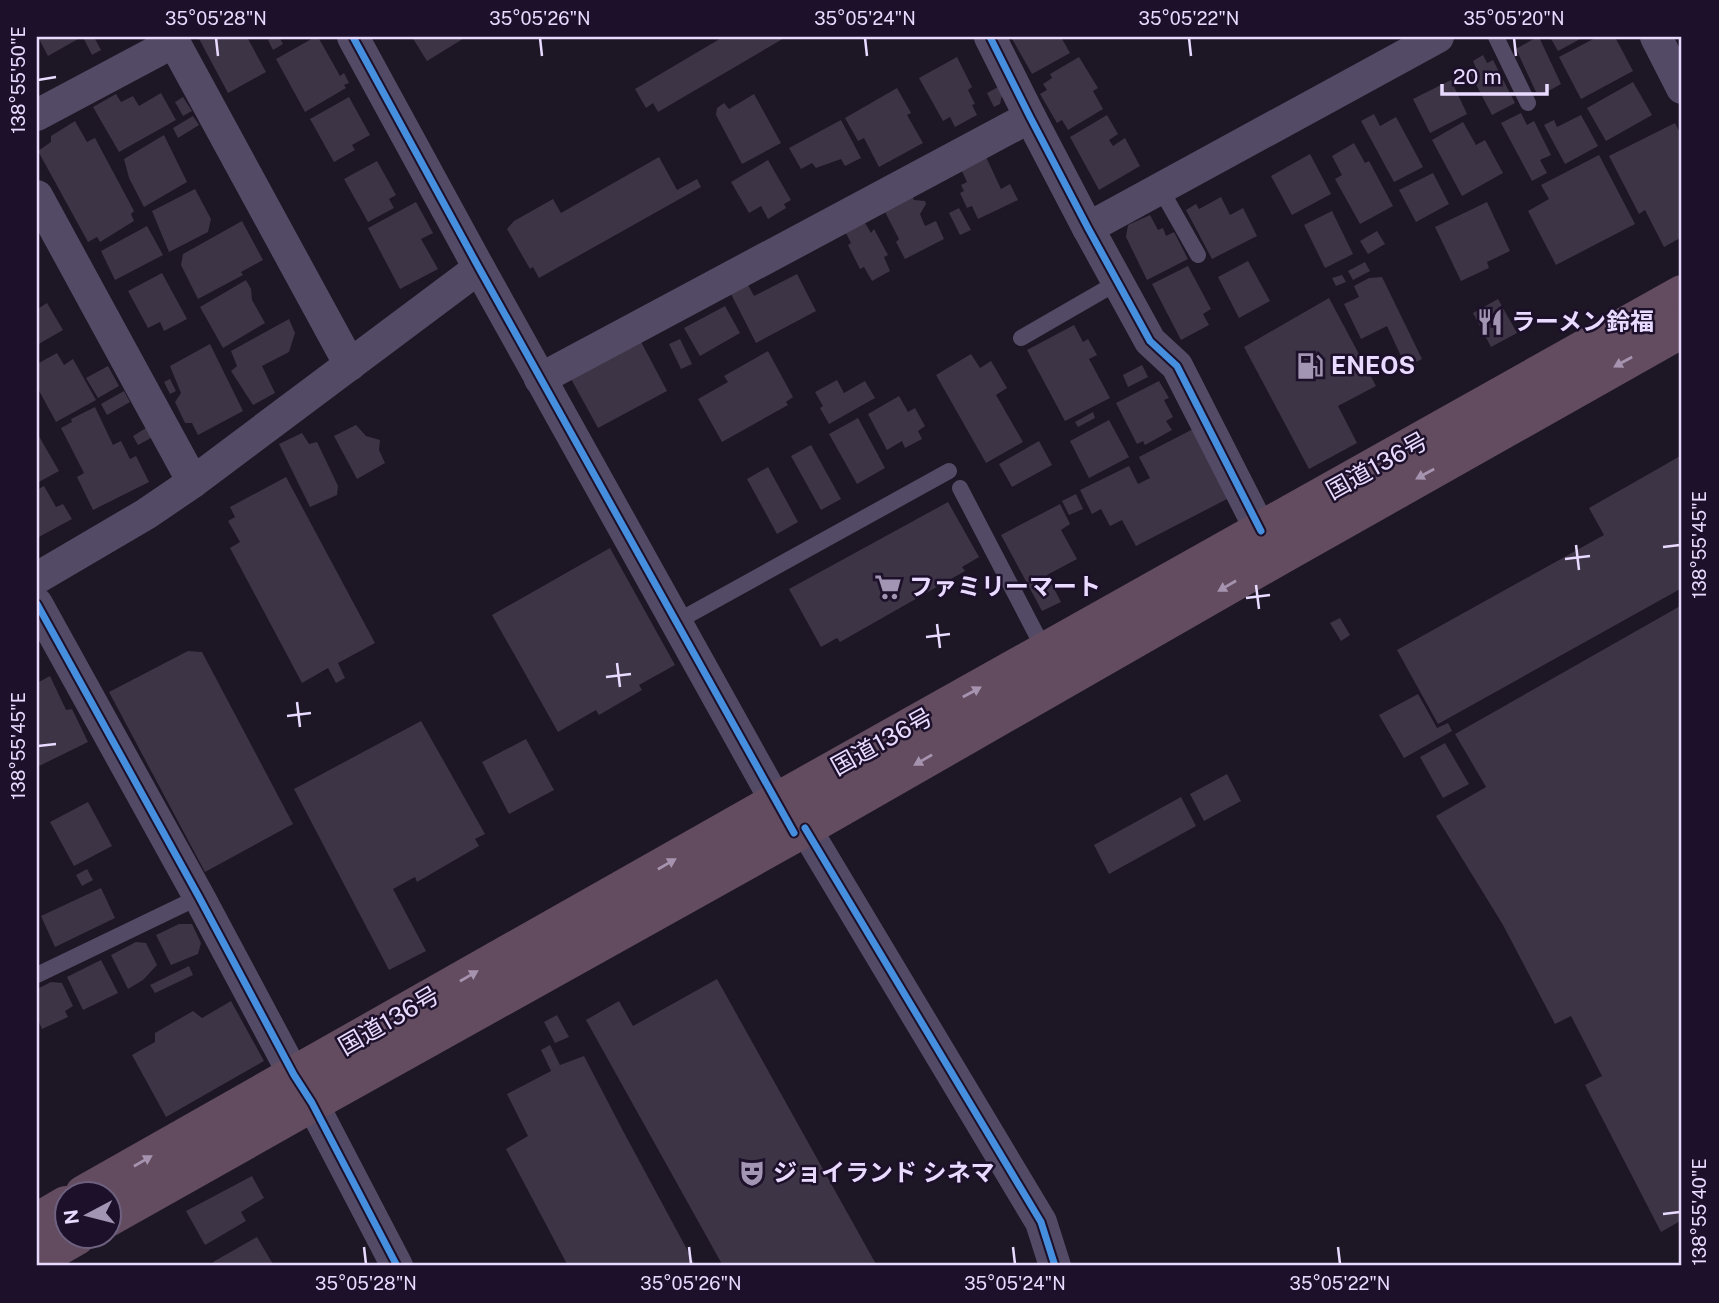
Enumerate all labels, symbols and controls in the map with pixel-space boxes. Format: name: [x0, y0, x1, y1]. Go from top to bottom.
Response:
text: 35°05'28"N: [165, 8, 267, 29]
text: 35°05'26"N: [489, 8, 591, 29]
text: 35°05'24"N: [814, 8, 916, 29]
text: 35°05'22"N: [1139, 8, 1239, 29]
text: 35°05'20"N: [1463, 8, 1565, 29]
text: 138°55'50"E: [8, 26, 29, 134]
scale bar: [1442, 52, 1548, 96]
text: 20 m: [1453, 64, 1502, 89]
restaurant icon: ラーメン鈴福: [1475, 307, 1505, 337]
place label: ラーメン鈴福: [1511, 307, 1654, 335]
fuel station icon: ENEOS: [1295, 351, 1325, 381]
place label: ENEOS: [1331, 351, 1415, 379]
one-way arrow: [1613, 356, 1632, 368]
street label: 国道136号: [1321, 426, 1432, 504]
one-way arrow: [1415, 468, 1434, 480]
text: 138°55'45"E: [1689, 491, 1710, 599]
supermarket icon: ファミリーマート: [873, 572, 903, 602]
place label: ファミリーマート: [909, 572, 1101, 600]
one-way arrow: [1217, 580, 1236, 592]
one-way arrow: [962, 686, 982, 698]
text: 138°55'45"E: [8, 692, 29, 800]
street label: 国道136号: [826, 702, 937, 780]
one-way arrow: [913, 754, 933, 766]
one-way arrow: [657, 858, 677, 870]
one-way arrow: [459, 970, 479, 982]
street label: 国道136号: [333, 980, 444, 1060]
one-way arrow: [134, 1155, 153, 1167]
theatre icon: ジョイランド シネマ: [737, 1158, 767, 1188]
place label: ジョイランド シネマ: [773, 1158, 994, 1186]
text: 138°55'40"E: [1689, 1158, 1710, 1266]
north arrow: [52, 1180, 122, 1250]
text: N: [59, 1208, 83, 1226]
text: 35°05'28"N: [315, 1273, 417, 1294]
text: 35°05'26"N: [640, 1273, 742, 1294]
text: 35°05'24"N: [964, 1273, 1066, 1294]
text: 35°05'22"N: [1290, 1273, 1390, 1294]

